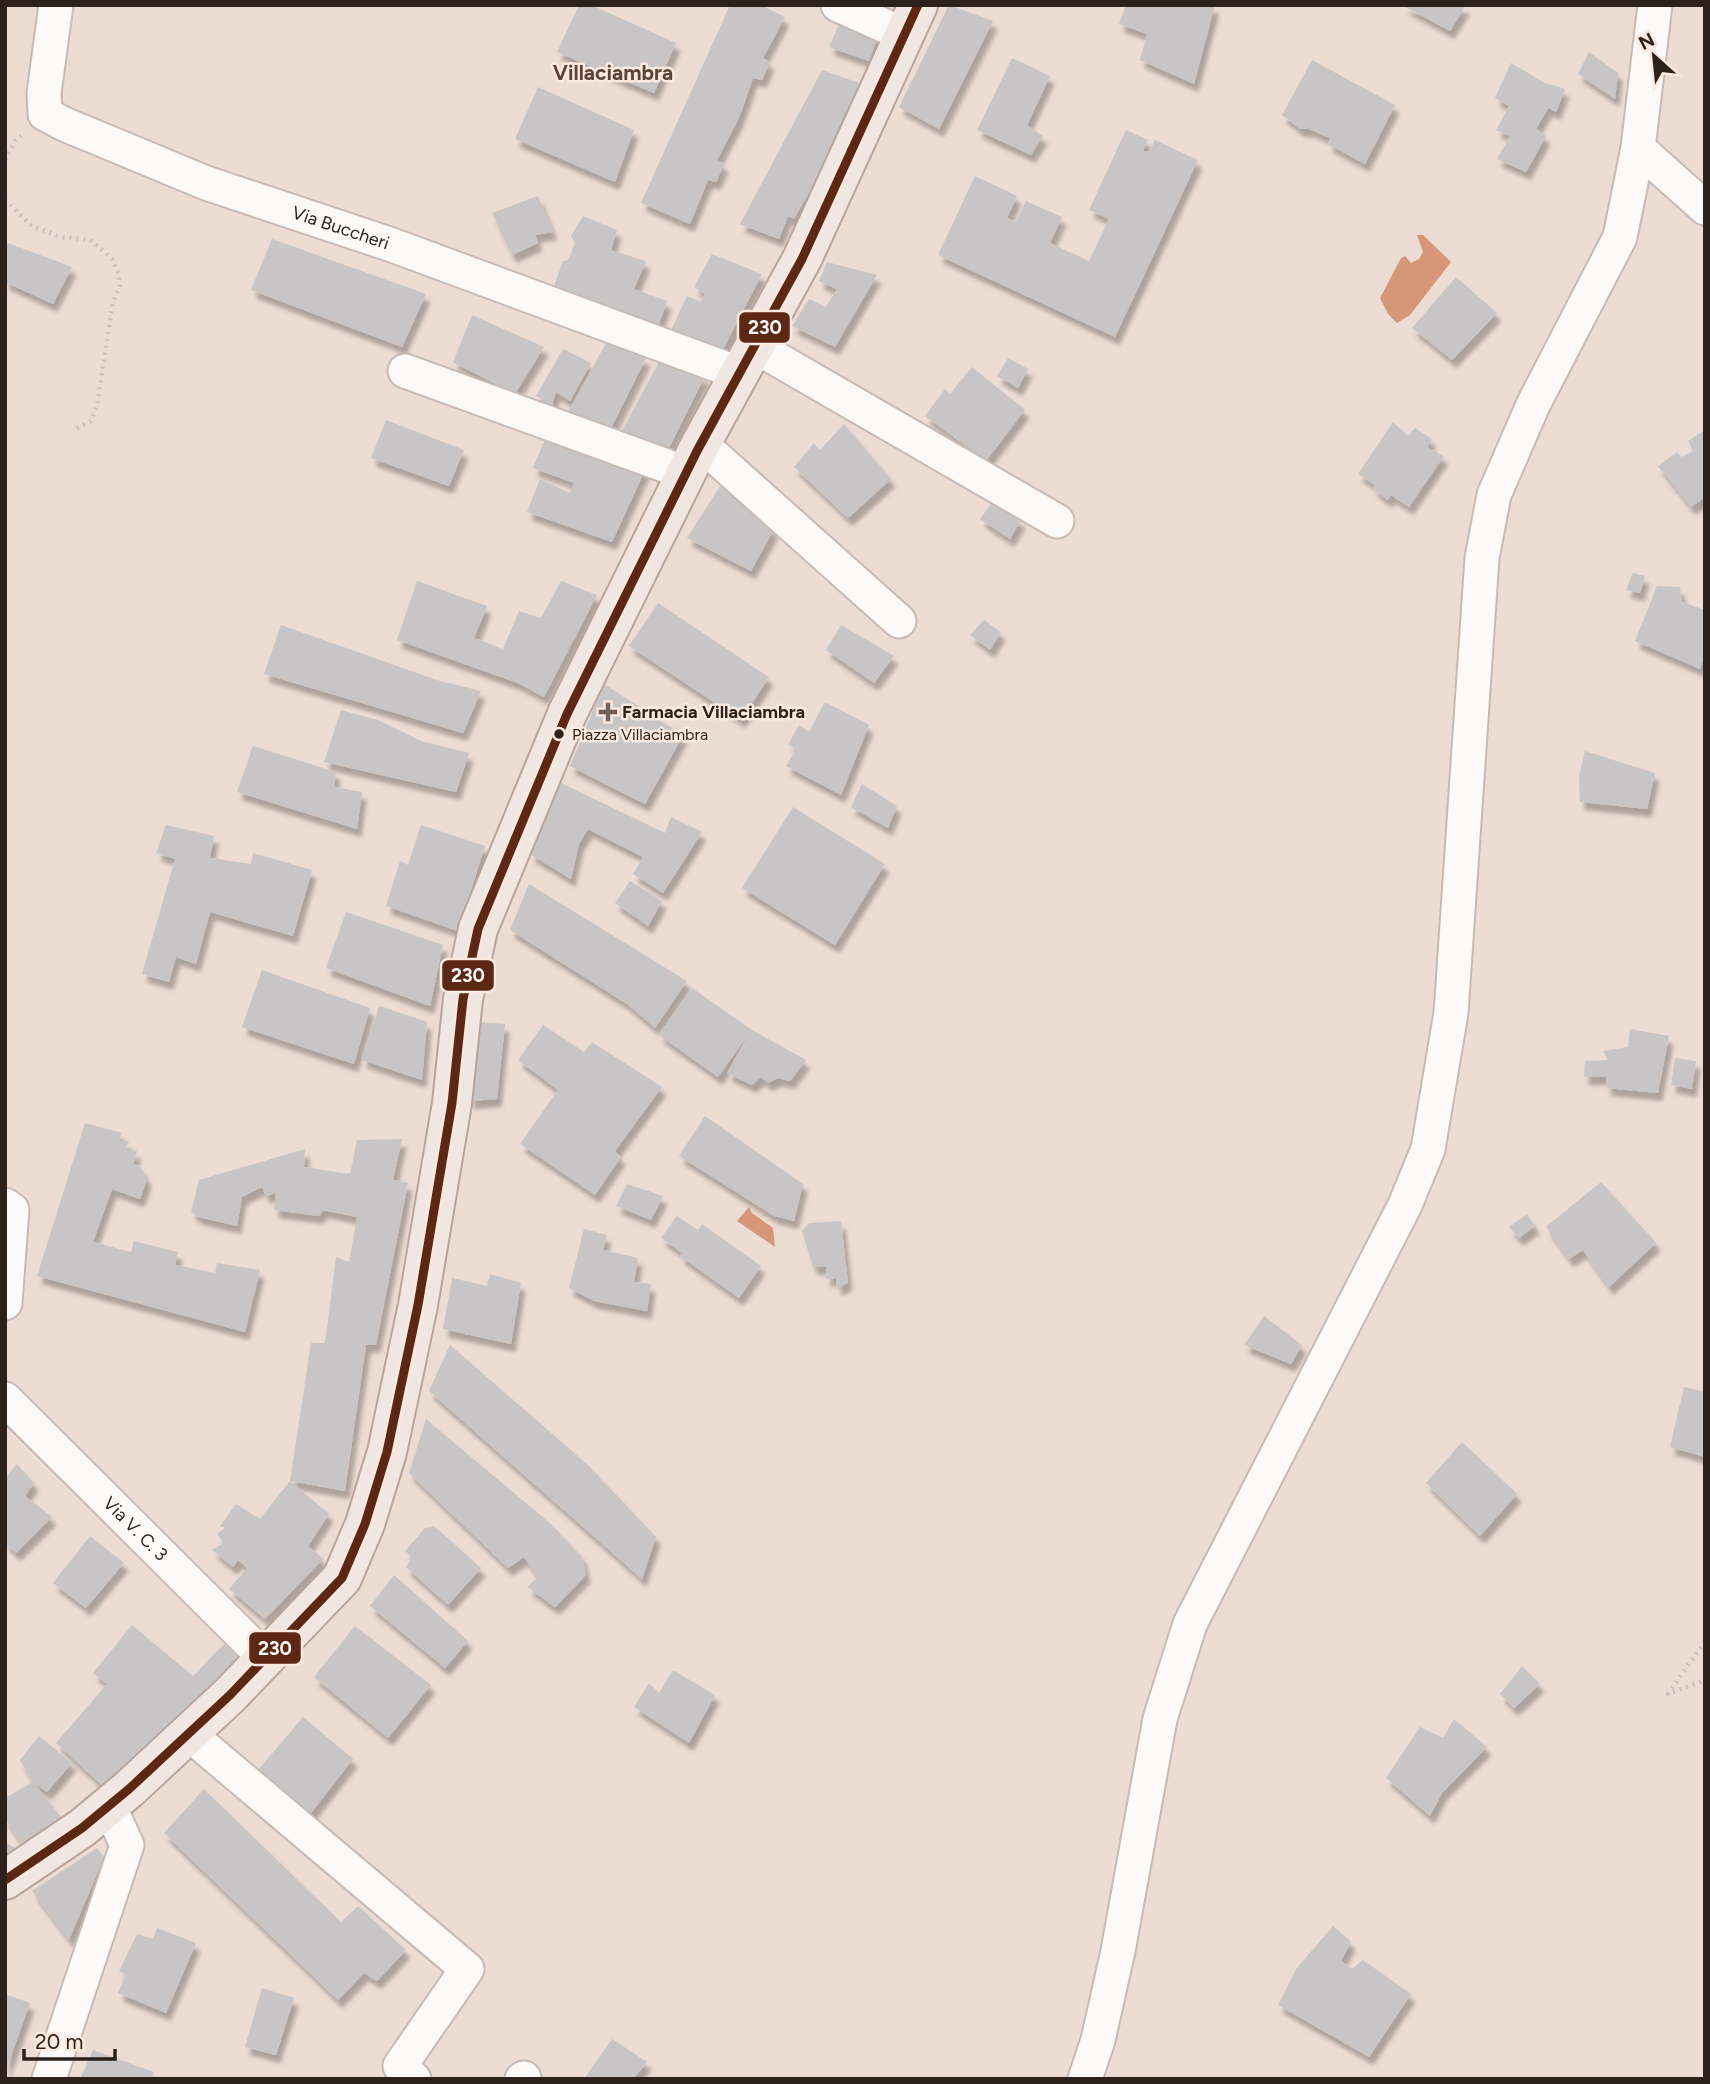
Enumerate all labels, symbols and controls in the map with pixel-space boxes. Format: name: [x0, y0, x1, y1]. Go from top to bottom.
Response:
north arrow: [1619, 21, 1689, 91]
text: N: [1635, 28, 1658, 55]
district label: Villaciambra: [553, 60, 673, 85]
street label: Via Buccheri: [289, 201, 392, 254]
line badge: 230: [738, 311, 791, 344]
text: 230: [748, 316, 782, 339]
place label: Farmacia Villaciambra: [622, 701, 805, 723]
marker: Farmacia Villaciambra: [600, 704, 616, 720]
place label: Piazza Villaciambra: [572, 725, 708, 744]
marker: Piazza Villaciambra: [552, 727, 566, 741]
line badge: 230: [441, 959, 495, 992]
text: 230: [451, 964, 485, 987]
street label: Via V. C. 3: [99, 1492, 172, 1566]
line badge: 230: [248, 1631, 302, 1665]
text: 230: [258, 1637, 292, 1660]
scale bar: [24, 2018, 116, 2062]
text: 20 m: [35, 2029, 83, 2054]

